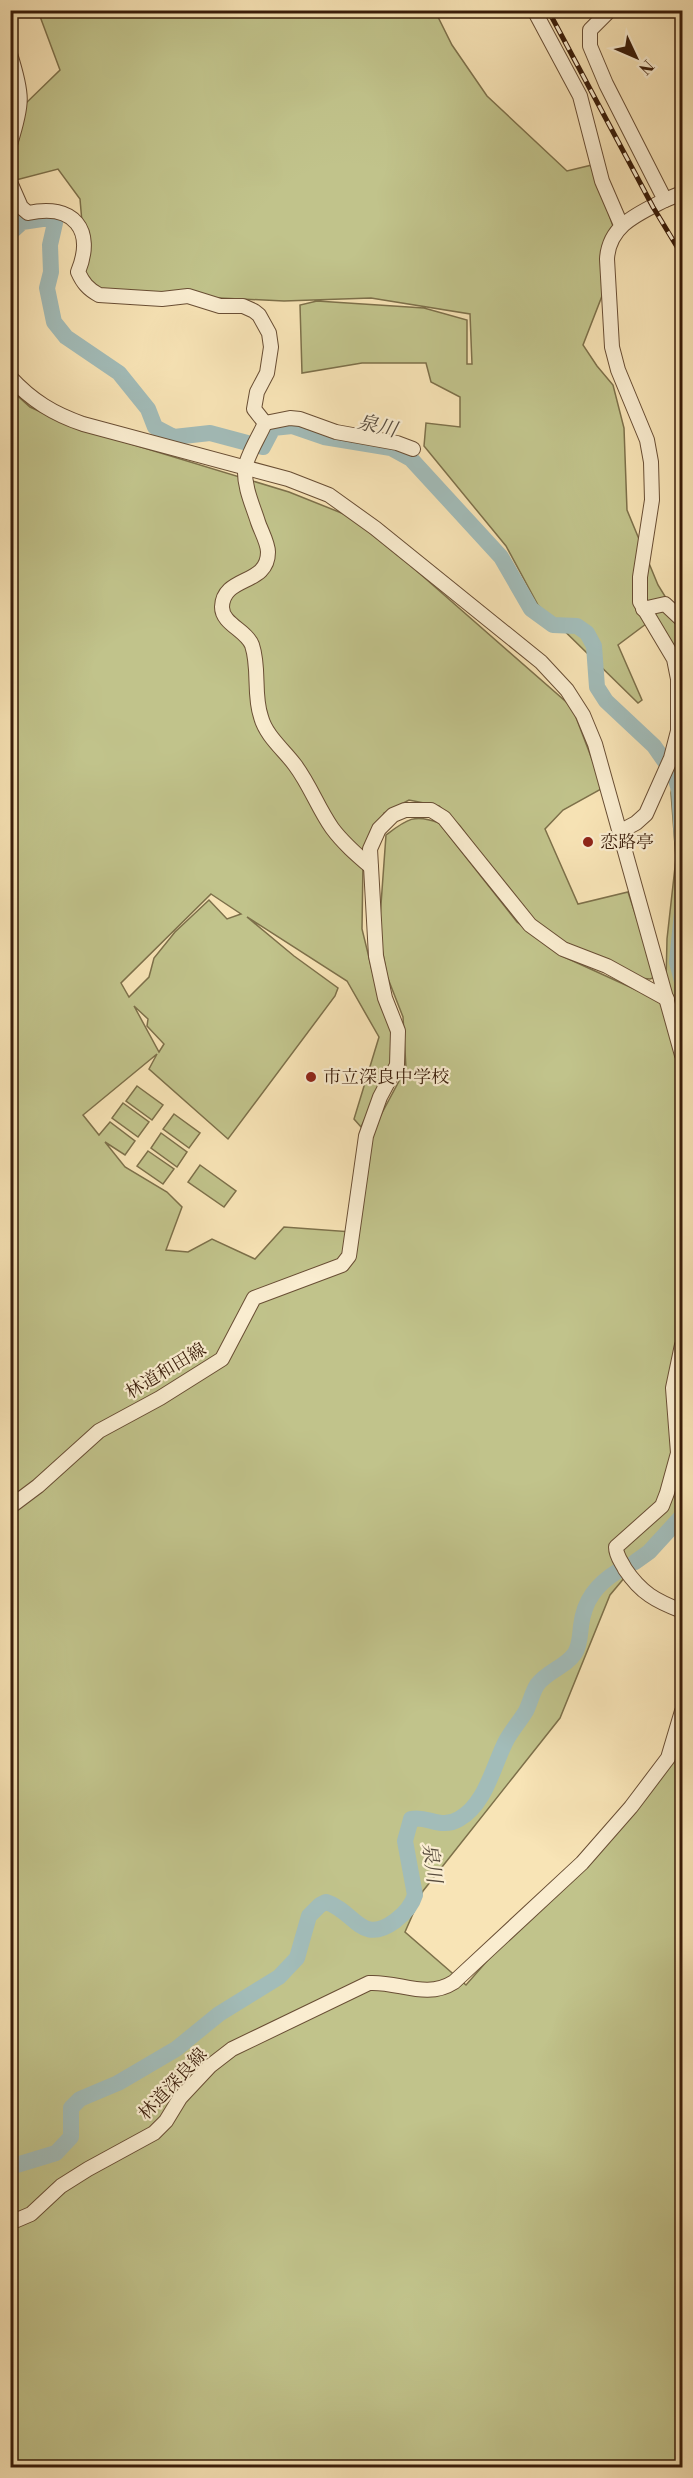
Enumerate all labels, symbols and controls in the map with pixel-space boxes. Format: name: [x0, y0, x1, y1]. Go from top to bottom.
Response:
north arrow: [606, 27, 666, 87]
text: N: [634, 55, 658, 78]
water label: 泉川: [355, 410, 401, 444]
place label: 恋路亭: [600, 831, 654, 854]
marker: 恋路亭: [581, 835, 595, 849]
place label: 市立深良中学校: [323, 1066, 449, 1089]
marker: 市立深良中学校: [304, 1070, 318, 1084]
street label: 林道和田線: [122, 1338, 210, 1404]
water label: 泉川: [416, 1841, 446, 1887]
street label: 林道深良線: [134, 2043, 212, 2125]

